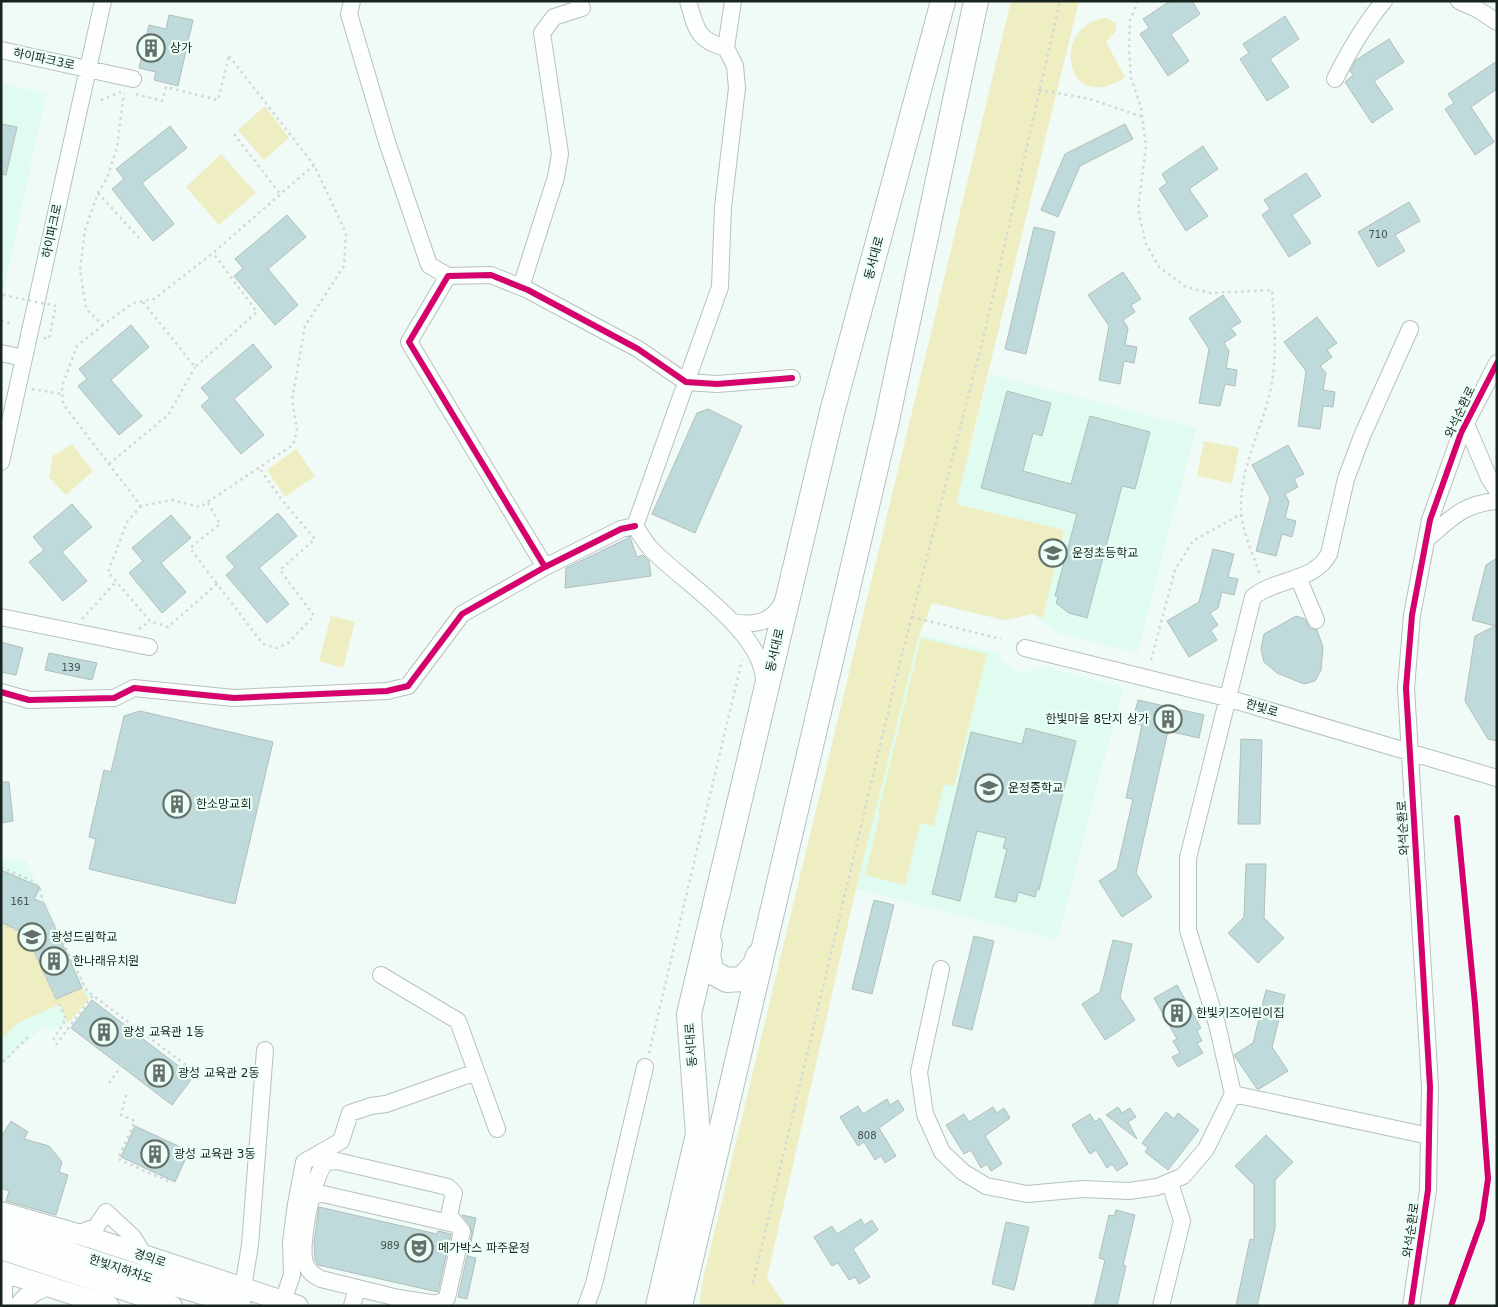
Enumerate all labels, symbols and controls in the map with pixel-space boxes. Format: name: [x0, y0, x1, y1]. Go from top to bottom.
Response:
building icon: 상가: [136, 33, 166, 63]
place label: 상가: [170, 41, 192, 55]
street label: 하이파크3로: [12, 46, 76, 72]
street label: 하이파크로: [39, 203, 65, 259]
house number: 710: [1368, 229, 1388, 240]
street label: 동서대로: [862, 235, 886, 281]
street label: 와석순환로: [1442, 384, 1478, 440]
school or university icon: 운정초등학교: [1038, 538, 1068, 568]
place label: 운정초등학교: [1072, 546, 1138, 560]
street label: 동서대로: [763, 627, 787, 673]
house number: 139: [61, 662, 81, 673]
street label: 한빛로: [1244, 696, 1280, 720]
building icon: 한빛마을 8단지 상가: [1153, 704, 1183, 734]
place label: 한빛마을 8단지 상가: [1045, 712, 1149, 726]
school or university icon: 운정중학교: [974, 773, 1004, 803]
place label: 운정중학교: [1008, 781, 1063, 795]
building icon: 한소망교회: [162, 789, 192, 819]
place label: 한소망교회: [196, 797, 251, 811]
street label: 와석순환로: [1395, 800, 1411, 856]
house number: 161: [10, 896, 30, 907]
school or university icon: 광성드림학교: [17, 922, 47, 952]
place label: 광성드림학교: [51, 930, 117, 944]
building icon: 한나래유치원: [39, 946, 69, 976]
place label: 한나래유치원: [73, 954, 139, 968]
building icon: 한빛키즈어린이집: [1162, 998, 1192, 1028]
place label: 한빛키즈어린이집: [1196, 1006, 1284, 1020]
building icon: 광성 교육관 1동: [89, 1017, 119, 1047]
street label: 동서대로: [682, 1022, 700, 1068]
place label: 광성 교육관 1동: [123, 1025, 205, 1039]
building icon: 광성 교육관 2동: [144, 1058, 174, 1088]
place label: 광성 교육관 2동: [178, 1066, 260, 1080]
house number: 808: [857, 1130, 877, 1141]
building icon: 광성 교육관 3동: [140, 1139, 170, 1169]
place label: 광성 교육관 3동: [174, 1147, 256, 1161]
street label: 와석순환로: [1400, 1202, 1422, 1258]
theatre icon: 메가박스 파주운정: [404, 1233, 434, 1263]
house number: 989: [380, 1240, 400, 1251]
place label: 메가박스 파주운정: [438, 1241, 530, 1255]
street label: 경의로: [132, 1246, 168, 1270]
street label: 한빛지하차도: [87, 1252, 155, 1286]

